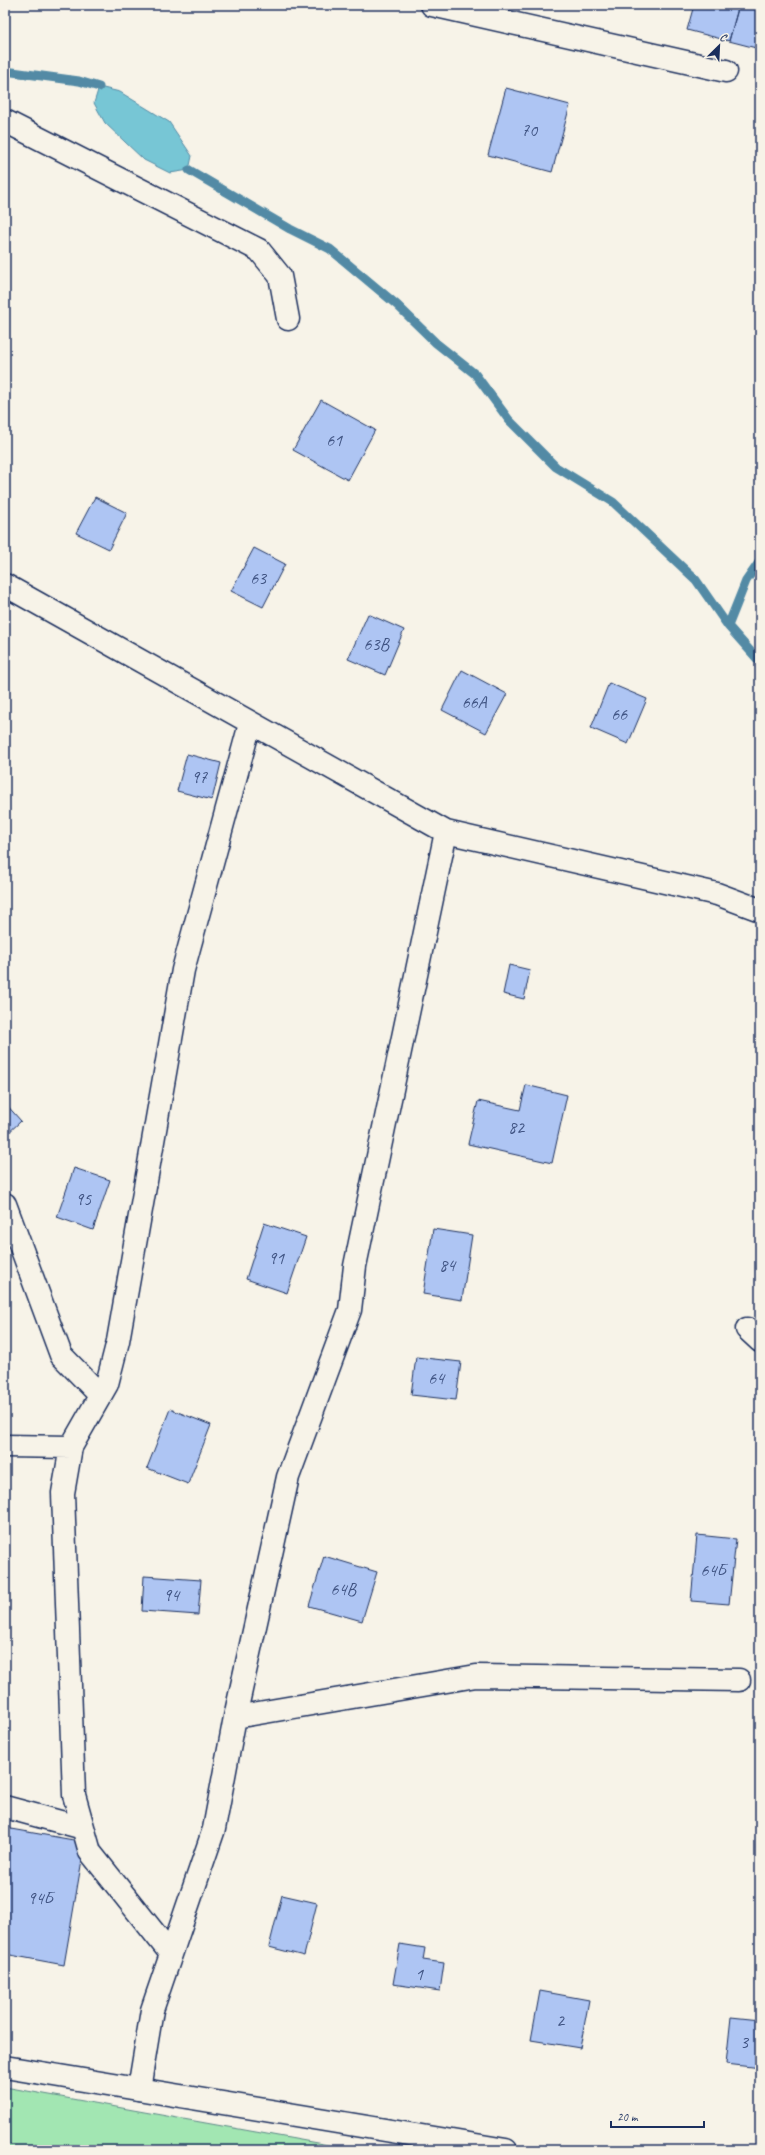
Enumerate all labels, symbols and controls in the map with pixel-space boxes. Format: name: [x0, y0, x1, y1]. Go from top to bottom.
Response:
north arrow: [699, 26, 739, 66]
text: С: [718, 29, 730, 45]
house number: 70: [521, 119, 539, 141]
house number: 61: [326, 429, 343, 451]
house number: 63: [250, 567, 268, 589]
house number: 63В: [363, 633, 390, 655]
house number: 66А: [461, 691, 488, 713]
house number: 66: [611, 703, 628, 725]
house number: 97: [191, 766, 208, 788]
house number: 82: [508, 1116, 526, 1138]
house number: 95: [75, 1188, 92, 1210]
house number: 91: [268, 1247, 285, 1269]
house number: 84: [439, 1254, 457, 1276]
house number: 64: [428, 1367, 446, 1389]
house number: 64Б: [700, 1559, 729, 1581]
house number: 64В: [330, 1578, 357, 1600]
house number: 94: [163, 1584, 181, 1606]
house number: 94Б: [27, 1887, 56, 1909]
house number: 1: [415, 1963, 424, 1985]
house number: 2: [556, 2009, 566, 2031]
house number: 3: [740, 2031, 750, 2053]
scale bar: [611, 2103, 704, 2129]
text: 20 m: [617, 2109, 639, 2125]

